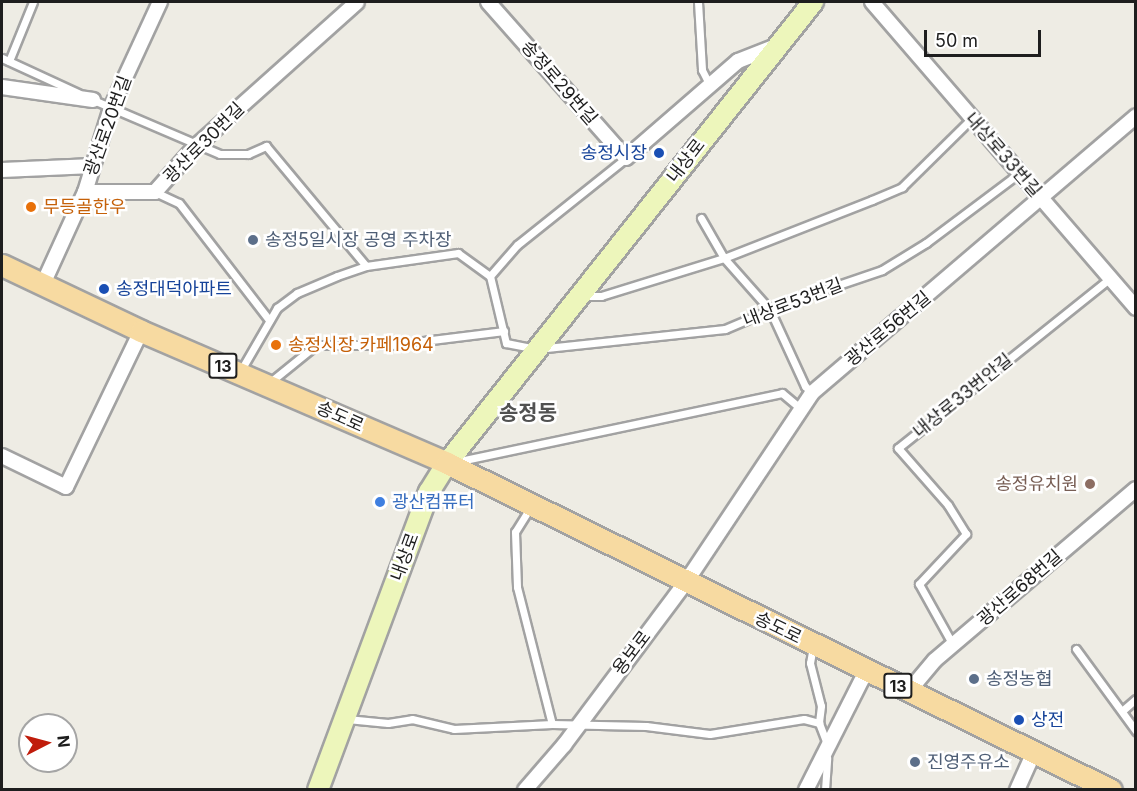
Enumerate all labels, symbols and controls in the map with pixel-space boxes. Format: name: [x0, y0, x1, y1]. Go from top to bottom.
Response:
scale bar: [927, 18, 1044, 56]
text: 50 m: [935, 30, 978, 51]
street label: 송정로29번길: [516, 36, 602, 130]
street label: 광산로20번길: [80, 73, 136, 179]
street label: 광산로30번길: [159, 98, 249, 188]
street label: 내상로33번길: [960, 108, 1046, 202]
street label: 내상로: [662, 135, 710, 187]
place label: 송정시장: [581, 142, 647, 164]
marker: 송정시장: [652, 146, 666, 160]
place label: 무등골한우: [43, 196, 126, 218]
marker: 무등골한우: [24, 200, 38, 214]
place label: 송정5일시장 공영 주차장: [265, 229, 452, 251]
marker: 송정5일시장 공영 주차장: [246, 233, 260, 247]
street label: 내상로53번길: [740, 274, 846, 332]
place label: 송정대덕아파트: [116, 278, 232, 300]
marker: 송정대덕아파트: [97, 282, 111, 296]
street label: 광산로56번길: [841, 287, 935, 371]
place label: 송정시장 카페1964: [288, 334, 434, 356]
marker: 송정시장 카페1964: [269, 338, 283, 352]
street label: 내상로33번안길: [909, 349, 1017, 443]
road number: 13: [208, 353, 238, 379]
street label: 송도로: [313, 397, 367, 437]
district label: 송정동: [499, 400, 557, 426]
place label: 송정유치원: [995, 473, 1078, 495]
marker: 송정유치원: [1083, 477, 1097, 491]
place label: 광산컴퓨터: [392, 491, 475, 513]
marker: 광산컴퓨터: [373, 495, 387, 509]
street label: 내상로: [386, 530, 424, 584]
street label: 광산로68번길: [973, 545, 1067, 631]
street label: 송도로: [751, 607, 805, 649]
street label: 용보로: [608, 627, 656, 679]
place label: 송정농협: [986, 668, 1052, 690]
marker: 송정농협: [967, 672, 981, 686]
road number: 13: [883, 673, 913, 699]
place label: 상전: [1031, 709, 1064, 731]
north arrow: [18, 713, 78, 773]
marker: 상전: [1012, 713, 1026, 727]
text: N: [53, 734, 74, 748]
place label: 진영주유소: [927, 751, 1010, 773]
marker: 진영주유소: [908, 755, 922, 769]

